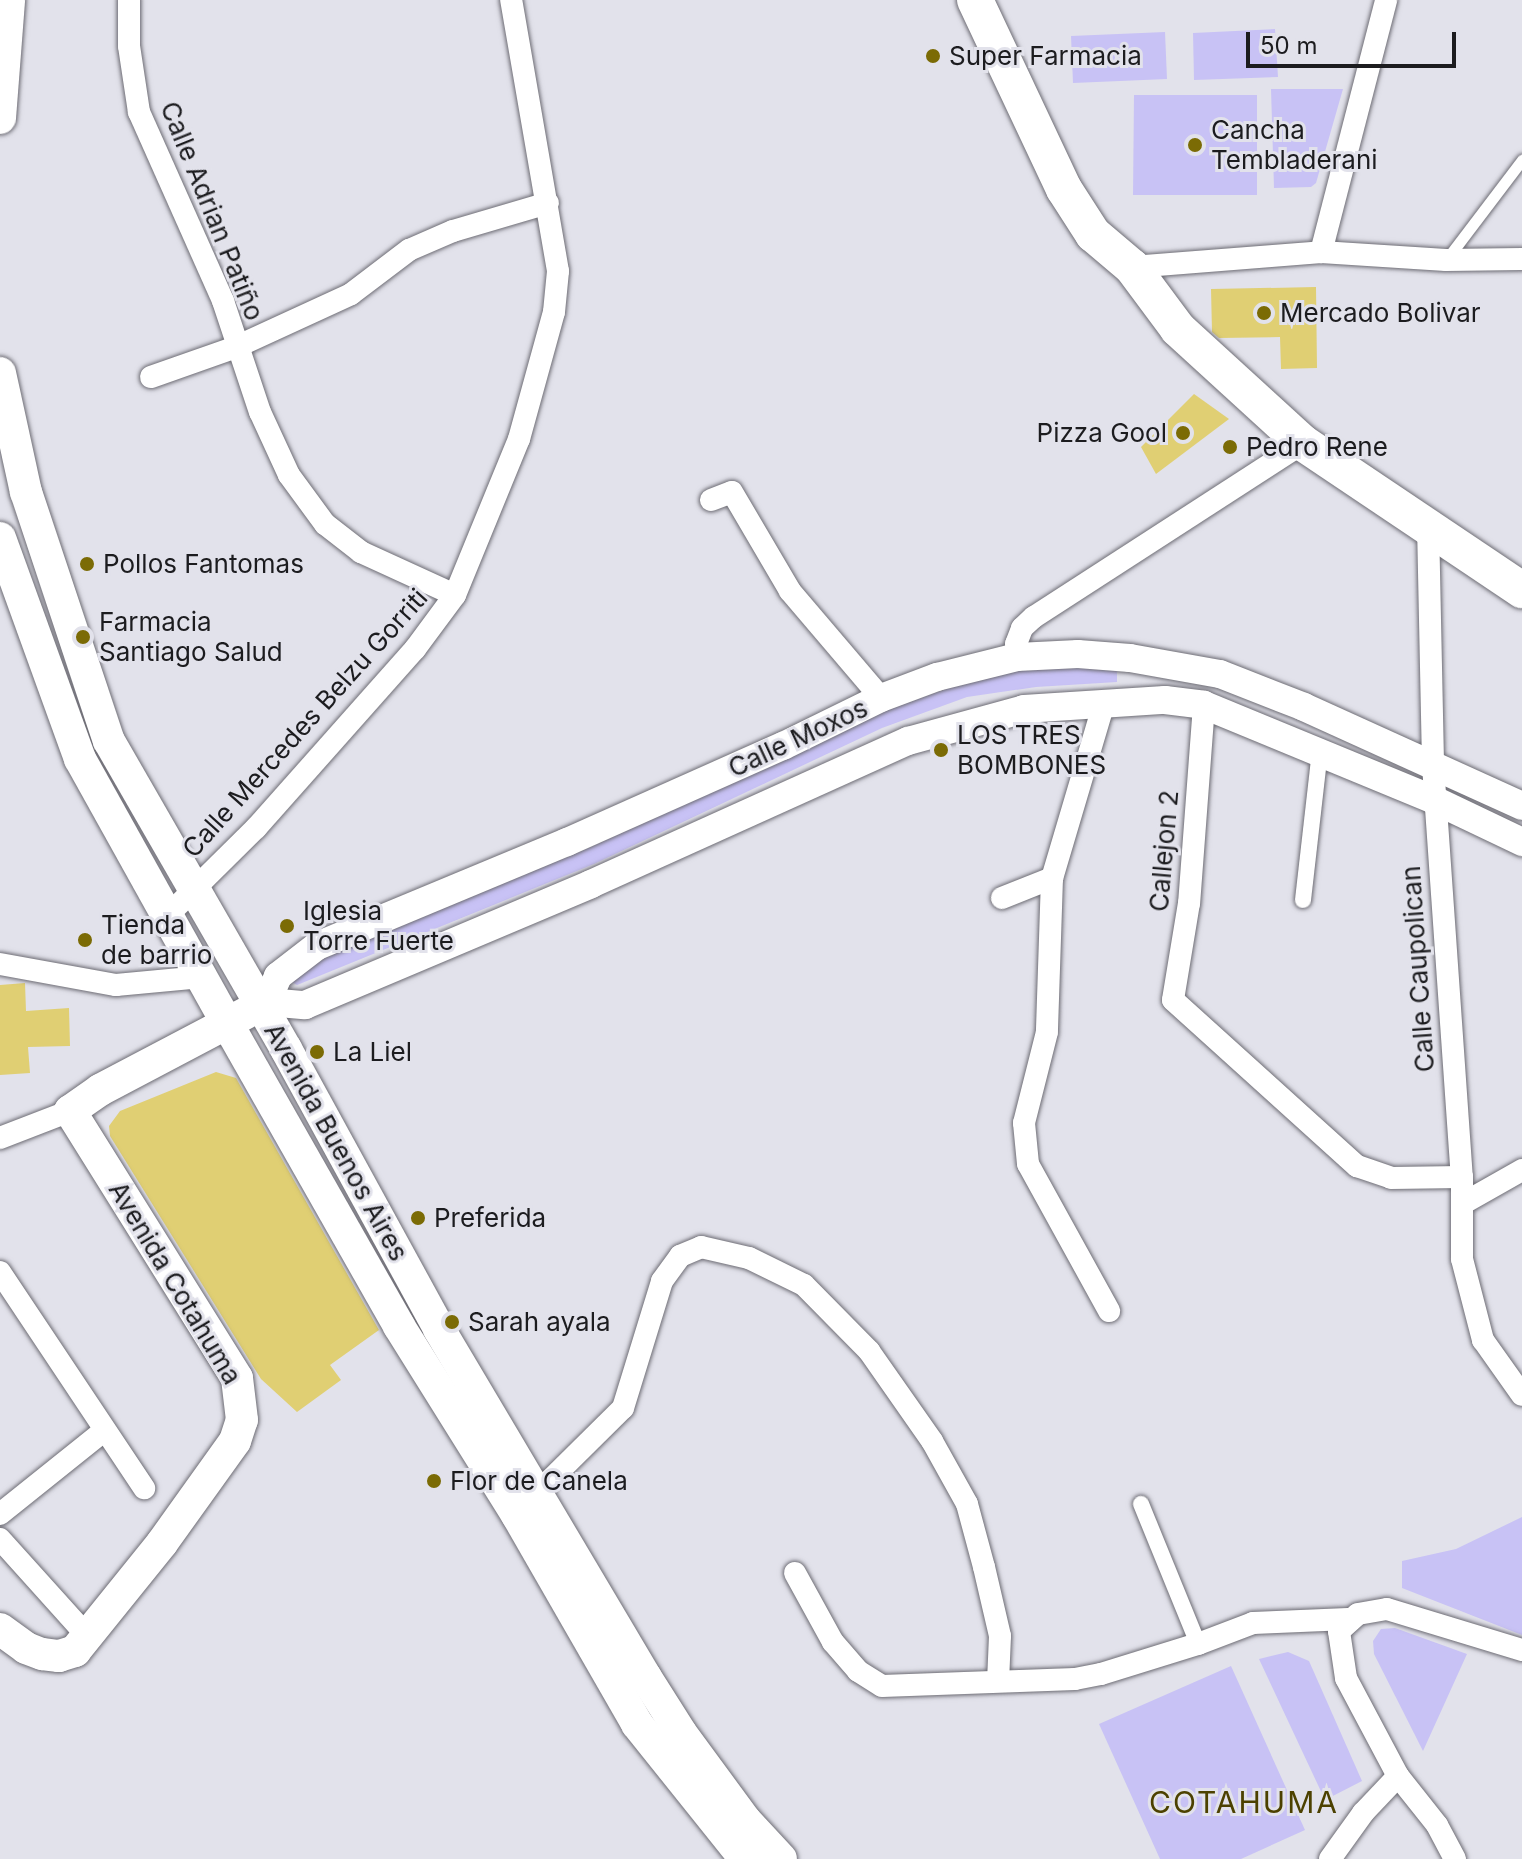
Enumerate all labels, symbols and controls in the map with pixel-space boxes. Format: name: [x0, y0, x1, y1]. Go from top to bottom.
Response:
scale bar: [1250, 16, 1460, 66]
text: 50 m: [1260, 31, 1318, 60]
place label: Super Farmacia: [949, 40, 1142, 72]
marker: Super Farmacia: [924, 47, 942, 65]
street label: Calle Adrian Patiño: [154, 97, 270, 325]
place label: Cancha Tembladerani: [1211, 114, 1378, 176]
marker: Cancha Tembladerani: [1186, 136, 1204, 154]
place label: Mercado Bolivar: [1280, 297, 1481, 329]
marker: Mercado Bolivar: [1255, 304, 1273, 322]
place label: Pizza Gool: [1037, 417, 1167, 449]
marker: Pizza Gool: [1174, 424, 1192, 442]
place label: Pedro Rene: [1246, 431, 1388, 463]
marker: Pedro Rene: [1221, 438, 1239, 456]
place label: Pollos Fantomas: [103, 548, 304, 580]
marker: Pollos Fantomas: [78, 555, 96, 573]
street label: Calle Mercedes Belzu Gorriti: [176, 582, 434, 864]
place label: Farmacia Santiago Salud: [99, 606, 283, 668]
marker: Farmacia Santiago Salud: [74, 628, 92, 646]
street label: Calle Moxos: [723, 692, 873, 784]
place label: LOS TRES BOMBONES: [957, 719, 1106, 780]
marker: LOS TRES BOMBONES: [932, 741, 950, 759]
street label: Callejon 2: [1143, 789, 1185, 913]
street label: Calle Caupolican: [1395, 865, 1441, 1073]
place label: Iglesia Torre Fuerte: [303, 895, 454, 956]
place label: Tienda de barrio: [101, 909, 212, 970]
marker: Iglesia Torre Fuerte: [278, 917, 296, 935]
marker: Tienda de barrio: [76, 931, 94, 949]
street label: Avenida Buenos Aires: [258, 1018, 414, 1266]
place label: La Liel: [333, 1036, 412, 1068]
marker: La Liel: [308, 1043, 326, 1061]
street label: Avenida Cotahuma: [102, 1176, 248, 1390]
place label: Preferida: [434, 1202, 546, 1234]
marker: Preferida: [409, 1209, 427, 1227]
place label: Sarah ayala: [468, 1306, 611, 1338]
marker: Sarah ayala: [443, 1313, 461, 1331]
place label: Flor de Canela: [450, 1465, 628, 1497]
marker: Flor de Canela: [425, 1472, 443, 1490]
district label: COTAHUMA: [1149, 1784, 1339, 1820]

